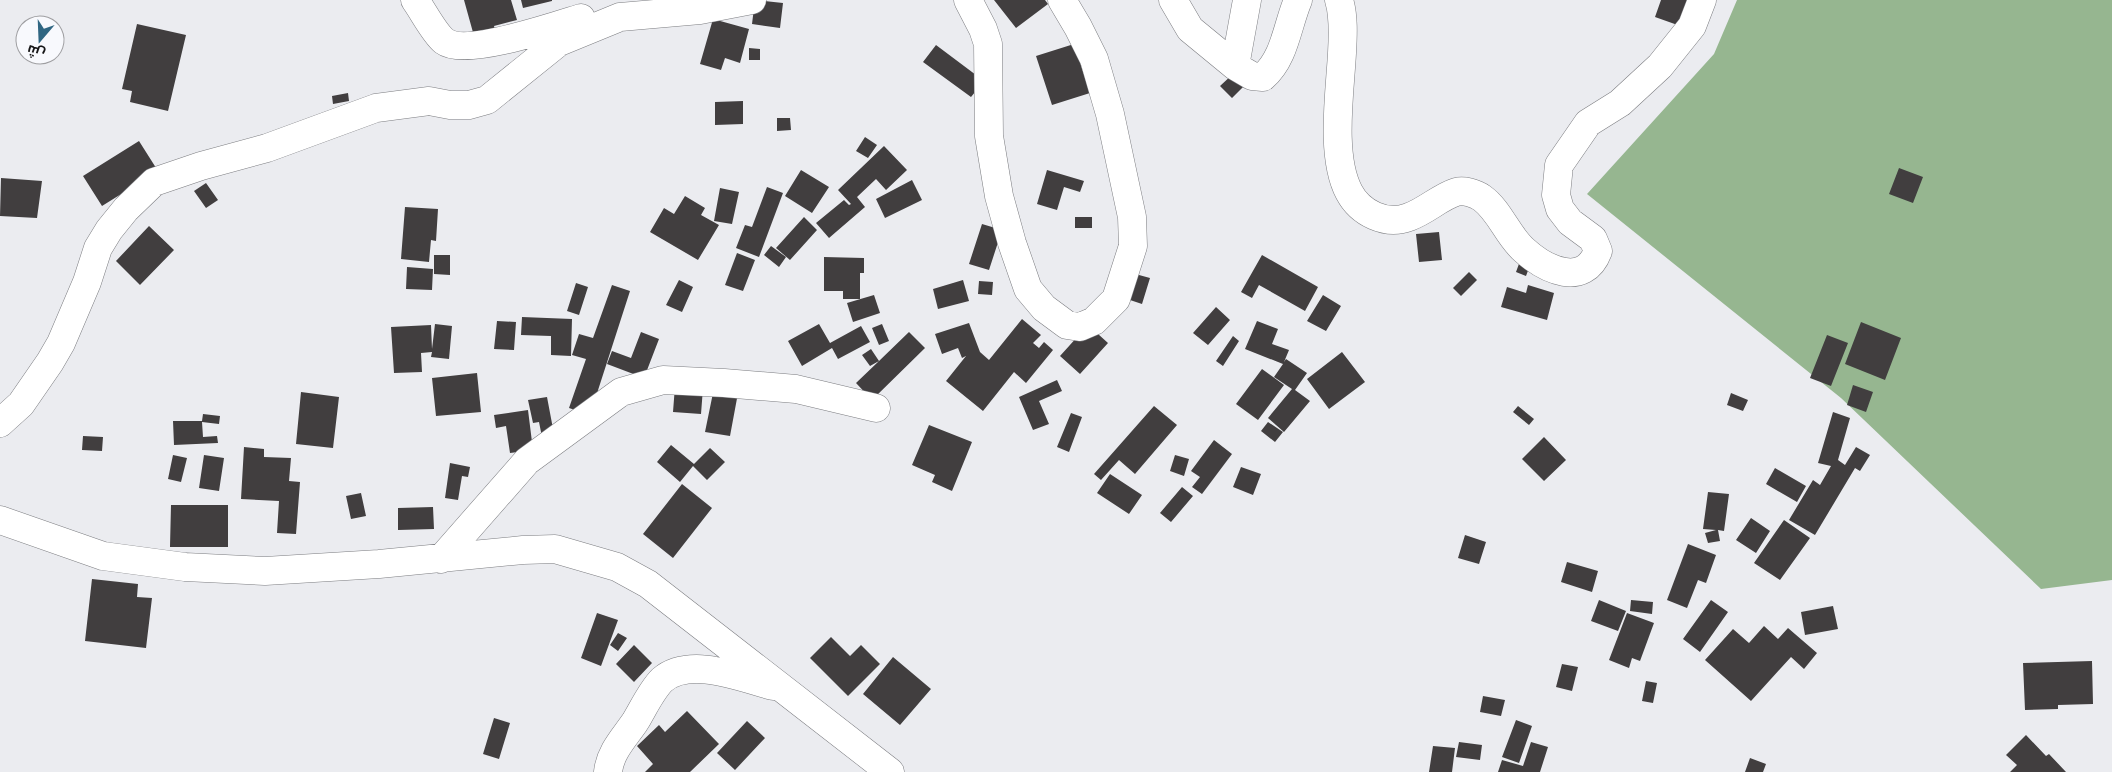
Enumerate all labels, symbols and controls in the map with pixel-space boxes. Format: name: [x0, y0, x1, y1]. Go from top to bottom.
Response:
north arrow: [15, 15, 65, 65]
text: ش: [24, 41, 47, 64]

